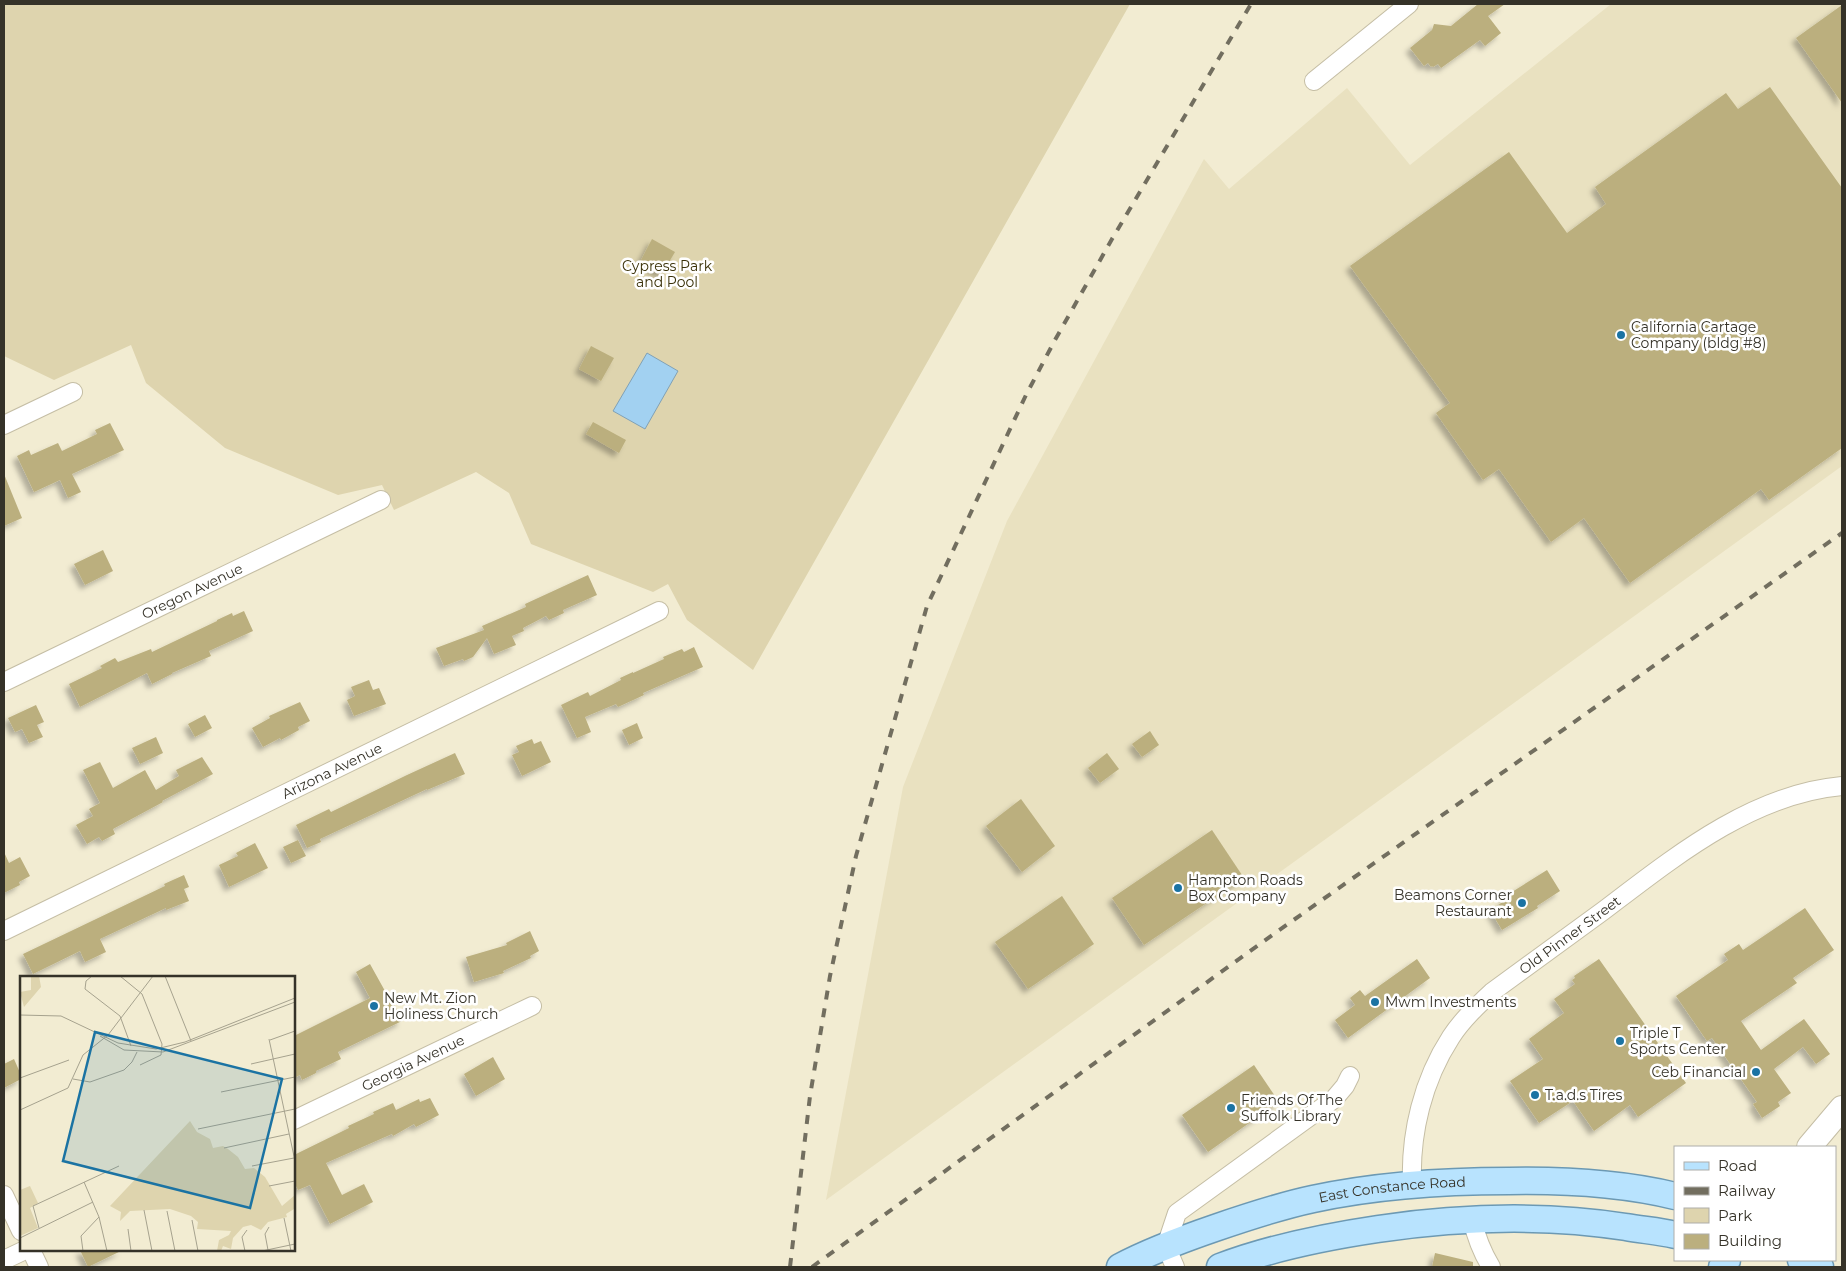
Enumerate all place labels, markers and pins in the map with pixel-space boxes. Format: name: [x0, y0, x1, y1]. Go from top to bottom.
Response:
place label: California Cartage Company (bldg #8): [1631, 318, 1766, 352]
marker: California Cartage Company (bldg #8): [1615, 329, 1627, 341]
place label: Hampton Roads Box Company: [1188, 871, 1303, 905]
marker: Hampton Roads Box Company: [1172, 882, 1184, 894]
place label: Beamons Corner Restaurant: [1394, 886, 1512, 920]
marker: Beamons Corner Restaurant: [1516, 897, 1528, 909]
place label: New Mt. Zion Holiness Church: [384, 989, 498, 1023]
place label: Mwm Investments: [1385, 993, 1517, 1011]
marker: Mwm Investments: [1369, 996, 1381, 1008]
marker: New Mt. Zion Holiness Church: [368, 1000, 380, 1012]
place label: Triple T Sports Center: [1630, 1024, 1726, 1058]
marker: Triple T Sports Center: [1614, 1035, 1626, 1047]
place label: Ceb Financial: [1651, 1063, 1746, 1081]
marker: Ceb Financial: [1750, 1066, 1762, 1078]
place label: T.a.d.s Tires: [1545, 1086, 1622, 1104]
marker: T.a.d.s Tires: [1529, 1089, 1541, 1101]
place label: Friends Of The Suffolk Library: [1241, 1091, 1343, 1125]
marker: Friends Of The Suffolk Library: [1225, 1102, 1237, 1114]

